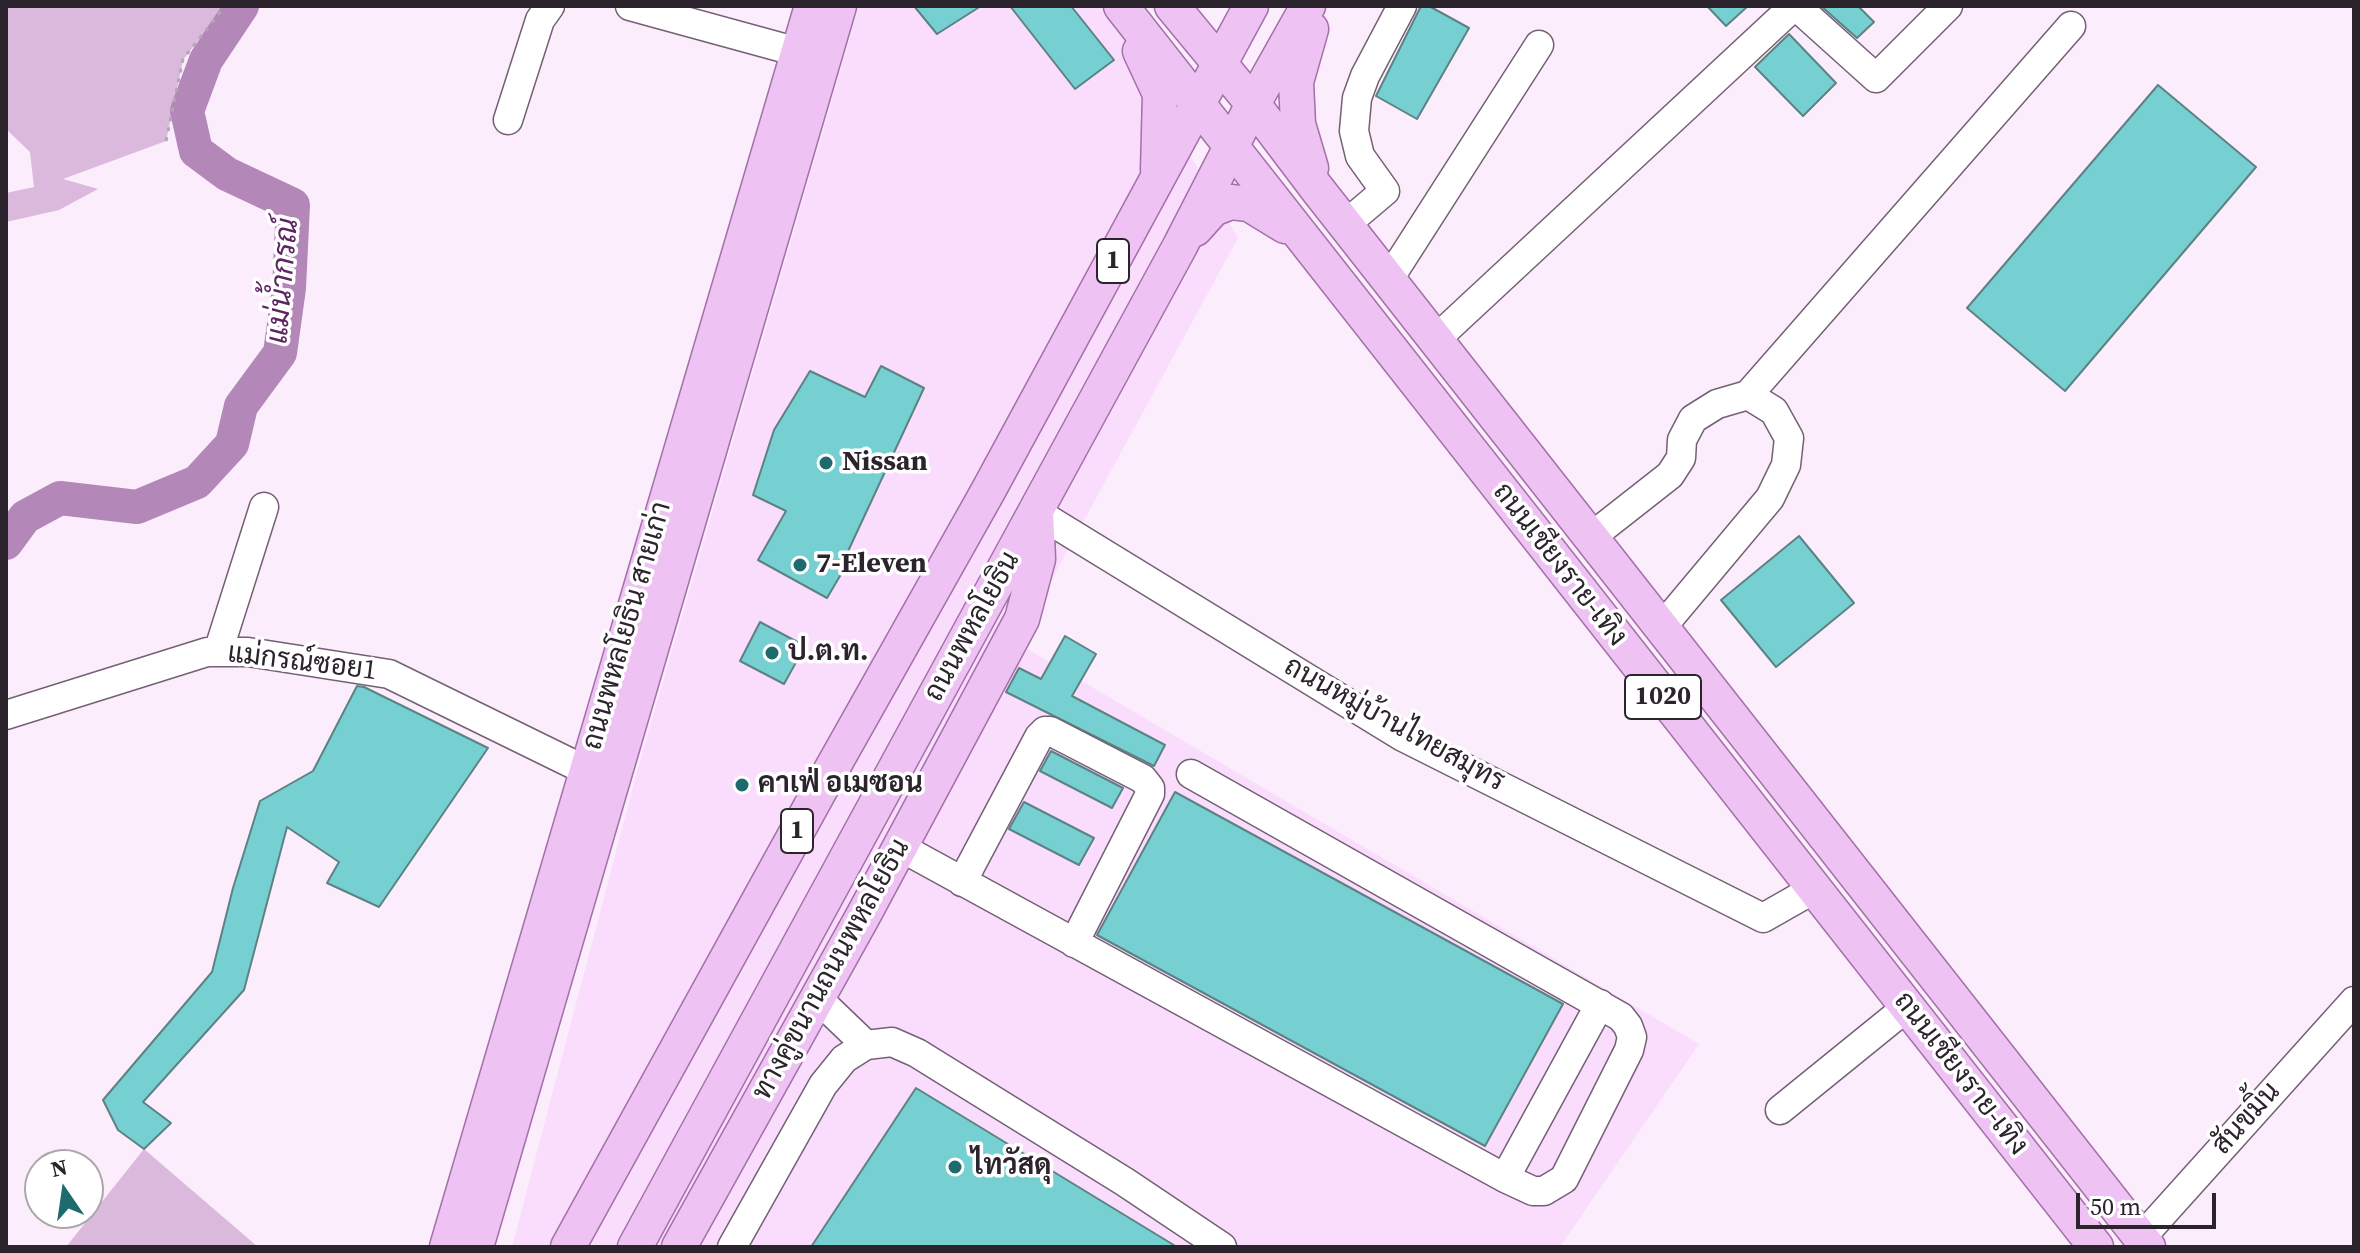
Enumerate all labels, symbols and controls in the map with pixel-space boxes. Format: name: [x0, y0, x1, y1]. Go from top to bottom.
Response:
water label: แม่น้ำกรณ์: [261, 217, 307, 345]
road number: 1: [1097, 239, 1129, 283]
place label: Nissan: [842, 446, 928, 480]
marker: Nissan: [817, 454, 835, 472]
street label: ถนนเชียงราย-เทิง: [1485, 477, 1633, 653]
street label: ถนนพหลโยธิน สายเก่า: [576, 498, 680, 754]
street label: ถนนพหลโยธิน: [918, 546, 1028, 708]
place label: 7-Eleven: [816, 548, 927, 582]
marker: 7-Eleven: [791, 556, 809, 574]
place label: ป.ต.ท.: [788, 636, 868, 670]
street label: แม่กรณ์ซอย1: [225, 637, 379, 689]
marker: ป.ต.ท.: [763, 644, 781, 662]
street label: ถนนหมู่บ้านไทยสมุทร: [1278, 650, 1510, 800]
road number: 1020: [1625, 675, 1701, 719]
place label: คาเฟ่ อเมซอน: [758, 768, 923, 802]
marker: คาเฟ่ อเมซอน: [733, 776, 751, 794]
road number: 1: [781, 809, 813, 853]
street label: ทางคู่ขนานถนนพหลโยธิน: [746, 834, 918, 1106]
street label: ถนนเชียงราย-เทิง: [1886, 986, 2034, 1162]
street label: สันขมิ้น: [2206, 1076, 2288, 1162]
north arrow: [24, 1149, 104, 1229]
place label: ไทวัสดุ: [971, 1150, 1052, 1184]
text: N: [48, 1151, 70, 1184]
marker: ไทวัสดุ: [946, 1158, 964, 1176]
scale bar: [2080, 1177, 2220, 1227]
text: 50 m: [2090, 1190, 2141, 1223]

